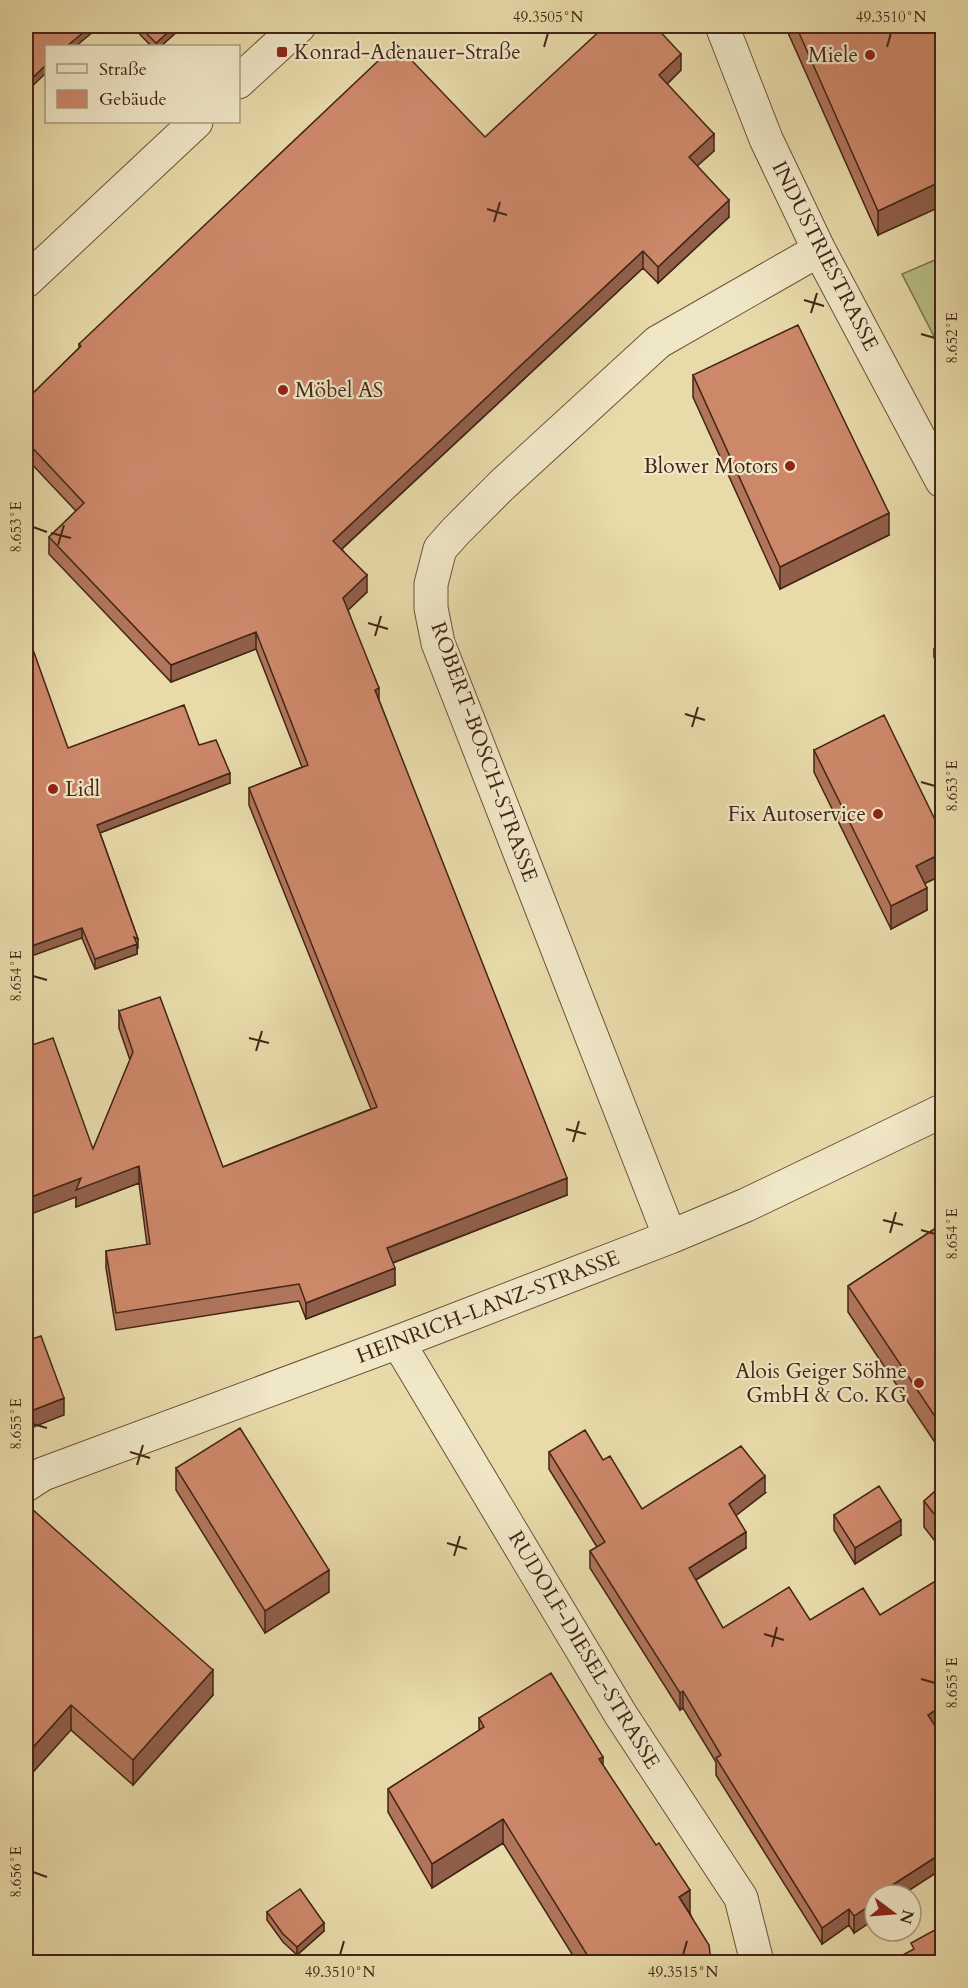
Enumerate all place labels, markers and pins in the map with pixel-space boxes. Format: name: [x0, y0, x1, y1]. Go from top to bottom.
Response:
place label: Konrad-Adenauer-Straße: [294, 38, 521, 67]
place label: Miele: [808, 41, 858, 70]
marker: Konrad-Adenauer-Straße: [275, 45, 289, 59]
marker: Miele: [863, 48, 877, 62]
place label: Möbel AS: [295, 376, 383, 405]
marker: Möbel AS: [276, 383, 290, 397]
place label: Blower Motors: [644, 452, 778, 481]
marker: Blower Motors: [783, 459, 797, 473]
place label: Lidl: [65, 775, 100, 804]
marker: Lidl: [46, 782, 60, 796]
place label: Fix Autoservice: [728, 800, 866, 829]
marker: Fix Autoservice: [871, 807, 885, 821]
place label: Alois Geiger Söhne GmbH & Co. KG: [735, 1357, 907, 1410]
marker: Alois Geiger Söhne GmbH & Co. KG: [912, 1376, 926, 1390]

